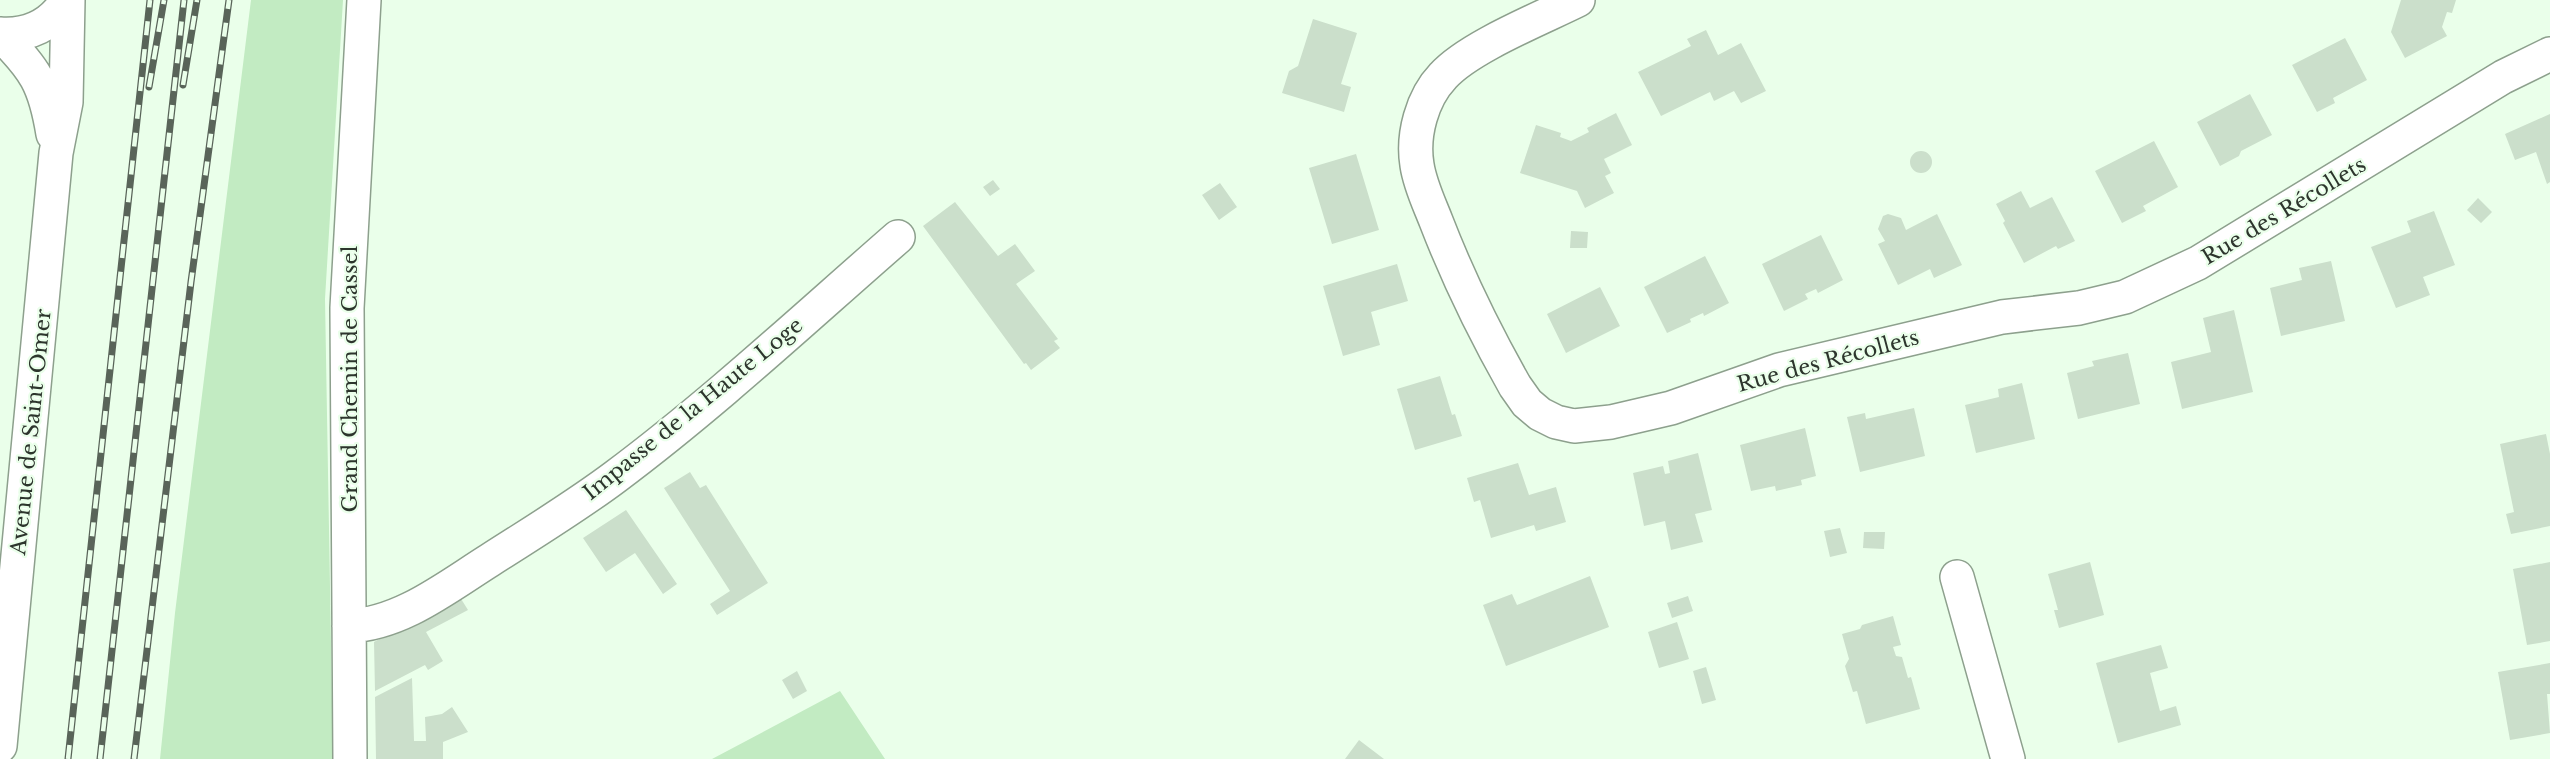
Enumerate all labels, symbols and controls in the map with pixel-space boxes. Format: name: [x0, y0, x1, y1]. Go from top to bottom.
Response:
street label: Rue des Récollets: [2197, 152, 2371, 270]
street label: Grand Chemin de Cassel: [337, 245, 363, 512]
street label: Avenue de Saint-Omer: [5, 308, 57, 557]
street label: Impasse de la Haute Loge: [578, 312, 808, 506]
street label: Rue des Récollets: [1734, 324, 1922, 398]

